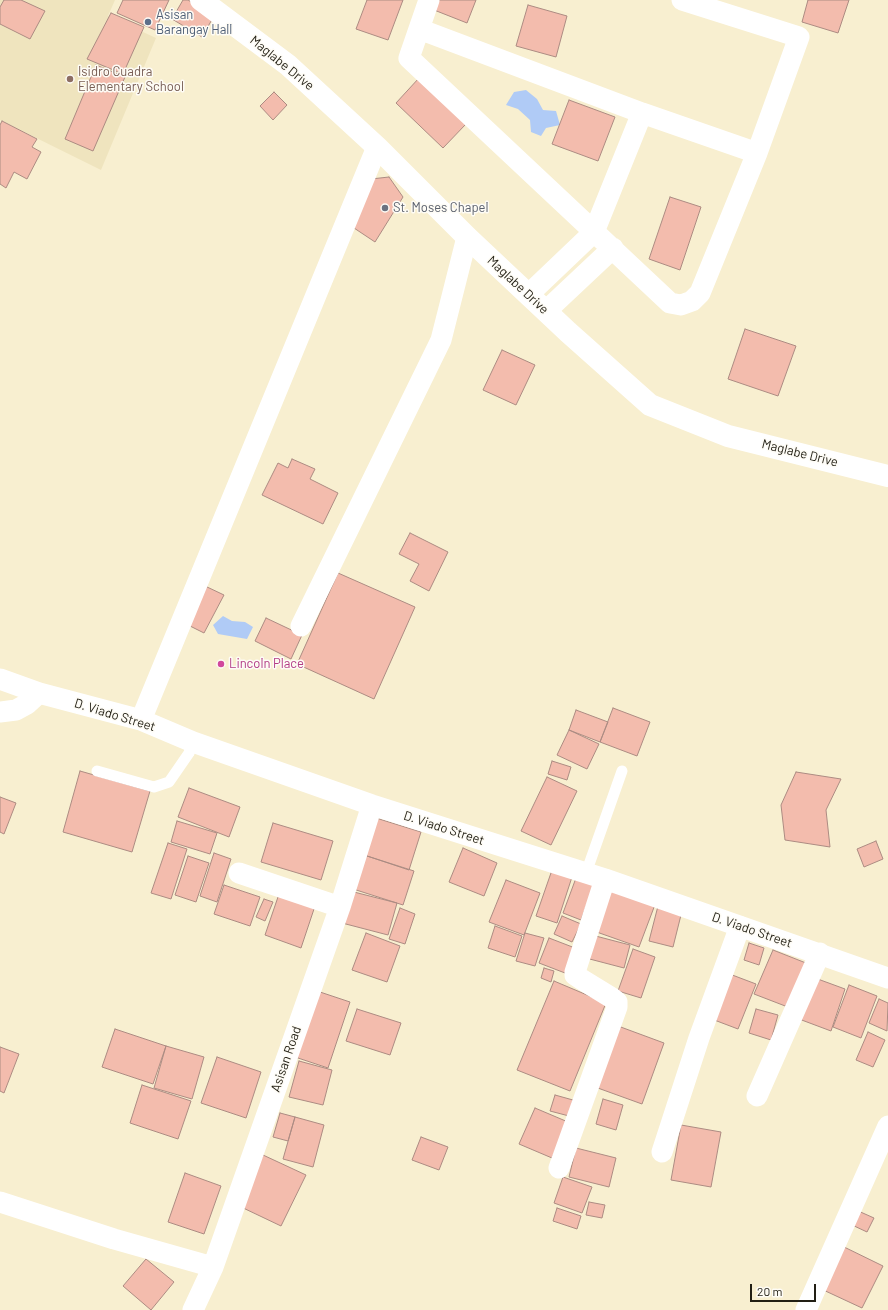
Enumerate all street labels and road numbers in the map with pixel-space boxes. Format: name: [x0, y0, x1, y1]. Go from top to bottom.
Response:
street label: Maglabe Drive: [247, 32, 317, 94]
street label: Maglabe Drive: [484, 253, 552, 317]
street label: Maglabe Drive: [760, 436, 840, 470]
street label: D. Viado Street: [73, 695, 157, 735]
street label: D. Viado Street: [402, 808, 486, 848]
street label: D. Viado Street: [710, 909, 794, 951]
street label: Asisan Road: [267, 1024, 305, 1094]

